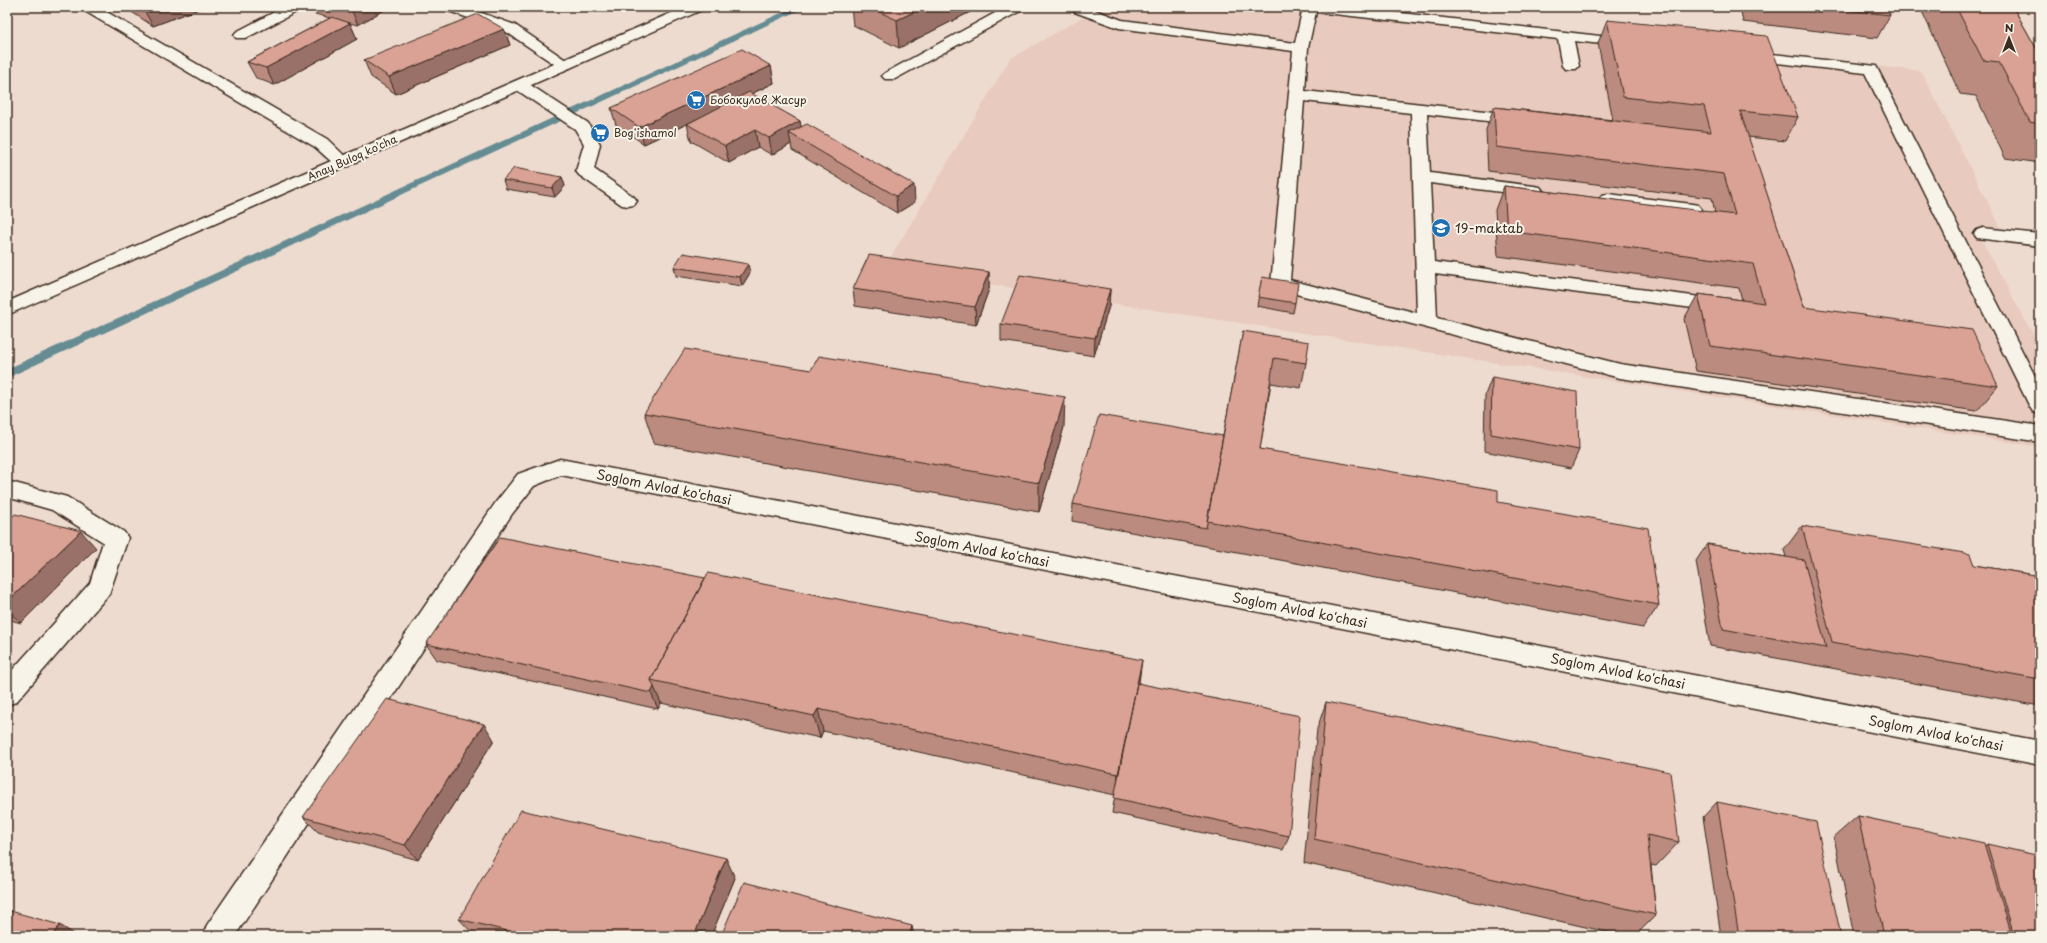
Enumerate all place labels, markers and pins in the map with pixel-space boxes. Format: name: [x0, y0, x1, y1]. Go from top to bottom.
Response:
supermarket icon: Бобокулов Жасур: [685, 89, 707, 111]
place label: Бобокулов Жасур: [710, 91, 806, 108]
supermarket icon: Bog'ishamol: [589, 122, 611, 144]
place label: Bog'ishamol: [614, 124, 677, 141]
school or university icon: 19-maktab: [1430, 217, 1452, 239]
place label: 19-maktab: [1455, 218, 1523, 237]

